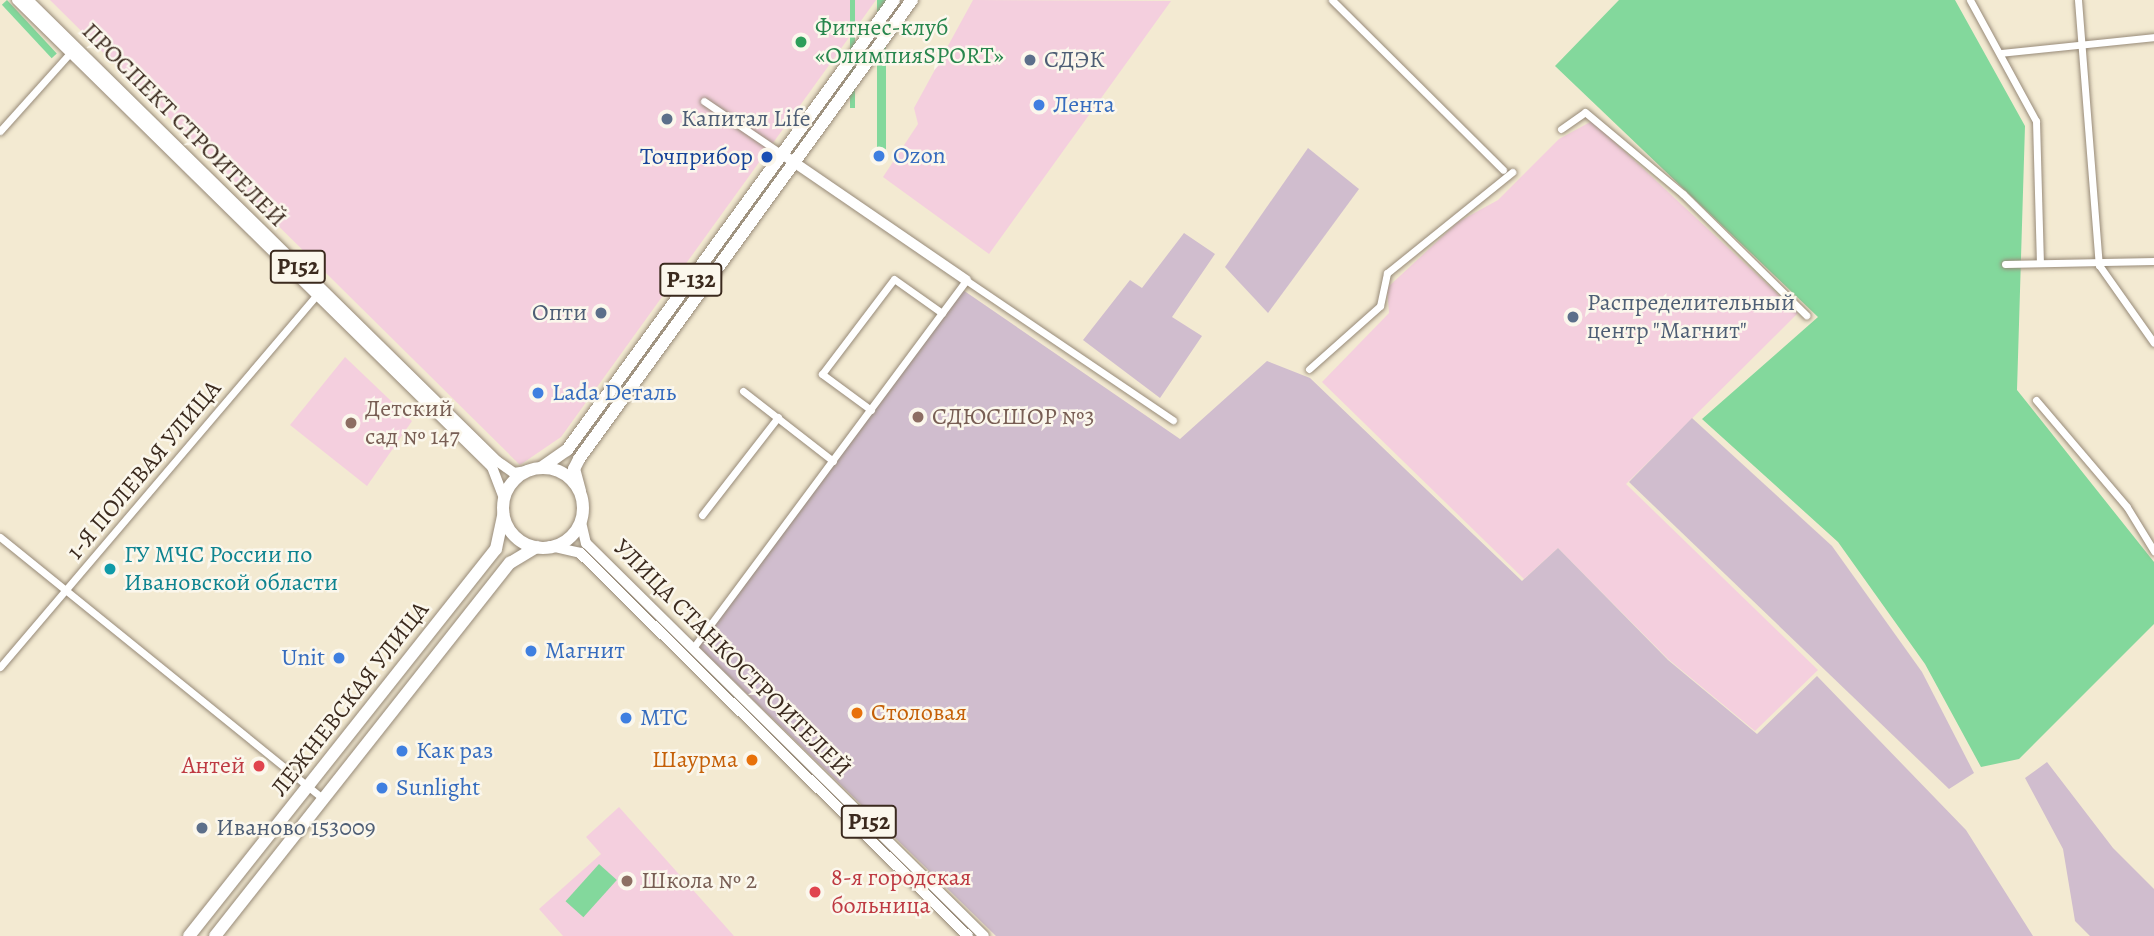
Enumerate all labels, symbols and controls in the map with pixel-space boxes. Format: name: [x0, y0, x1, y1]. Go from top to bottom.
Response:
place label: Фитнес-клуб «ОлимпияSPORT»: [815, 14, 1004, 70]
street label: ПРОСПЕКТ СТРОИТЕЛЕЙ: [76, 17, 292, 233]
marker: Фитнес-клуб «ОлимпияSPORT»: [793, 34, 809, 50]
place label: СДЭК: [1044, 46, 1104, 74]
marker: СДЭК: [1022, 52, 1038, 68]
place label: Лента: [1053, 91, 1115, 119]
marker: Лента: [1031, 97, 1047, 113]
place label: Капитал Life: [681, 105, 810, 133]
marker: Капитал Life: [659, 111, 675, 127]
place label: Ozon: [893, 142, 946, 170]
place label: Точприбор: [640, 143, 753, 171]
marker: Ozon: [871, 148, 887, 164]
marker: Точприбор: [759, 149, 775, 165]
road number: Р152: [268, 248, 328, 286]
road number: Р-132: [658, 260, 724, 300]
place label: Распределительный центр "Магнит": [1587, 289, 1795, 345]
place label: Опти: [532, 299, 587, 327]
marker: Опти: [593, 305, 609, 321]
marker: Распределительный центр "Магнит": [1565, 309, 1581, 325]
street label: 1-Я ПОЛЕВАЯ УЛИЦА: [61, 375, 227, 565]
place label: Lada Dеталь: [552, 379, 676, 407]
marker: Lada Dеталь: [530, 385, 546, 401]
place label: Детский сад № 147: [365, 395, 460, 451]
place label: СДЮСШОР №3: [932, 403, 1094, 431]
marker: СДЮСШОР №3: [910, 409, 926, 425]
marker: Детский сад № 147: [343, 415, 359, 431]
street label: УЛИЦА СТАНКОСТРОИТЕЛЕЙ: [607, 533, 857, 783]
place label: ГУ МЧС России по Ивановской области: [124, 541, 338, 597]
marker: ГУ МЧС России по Ивановской области: [102, 561, 118, 577]
street label: ЛЕЖНЕВСКАЯ УЛИЦА: [265, 596, 435, 802]
place label: Магнит: [545, 637, 625, 665]
marker: Магнит: [523, 643, 539, 659]
place label: Unit: [281, 644, 325, 672]
marker: Unit: [331, 650, 347, 666]
place label: Столовая: [871, 699, 967, 727]
place label: МТС: [640, 704, 688, 732]
marker: Столовая: [849, 705, 865, 721]
marker: МТС: [618, 710, 634, 726]
place label: Как раз: [416, 737, 493, 765]
marker: Как раз: [394, 743, 410, 759]
place label: Шаурма: [652, 746, 738, 774]
place label: Антей: [182, 752, 245, 780]
marker: Шаурма: [744, 752, 760, 768]
marker: Антей: [251, 758, 267, 774]
place label: Sunlight: [396, 774, 480, 802]
marker: Sunlight: [374, 780, 390, 796]
road number: Р152: [839, 802, 899, 842]
place label: Иваново 153009: [216, 814, 376, 842]
marker: Иваново 153009: [194, 820, 210, 836]
place label: 8-я городская больница: [831, 864, 971, 920]
place label: Школа № 2: [641, 867, 757, 895]
marker: Школа № 2: [619, 873, 635, 889]
marker: 8-я городская больница: [805, 882, 825, 902]

